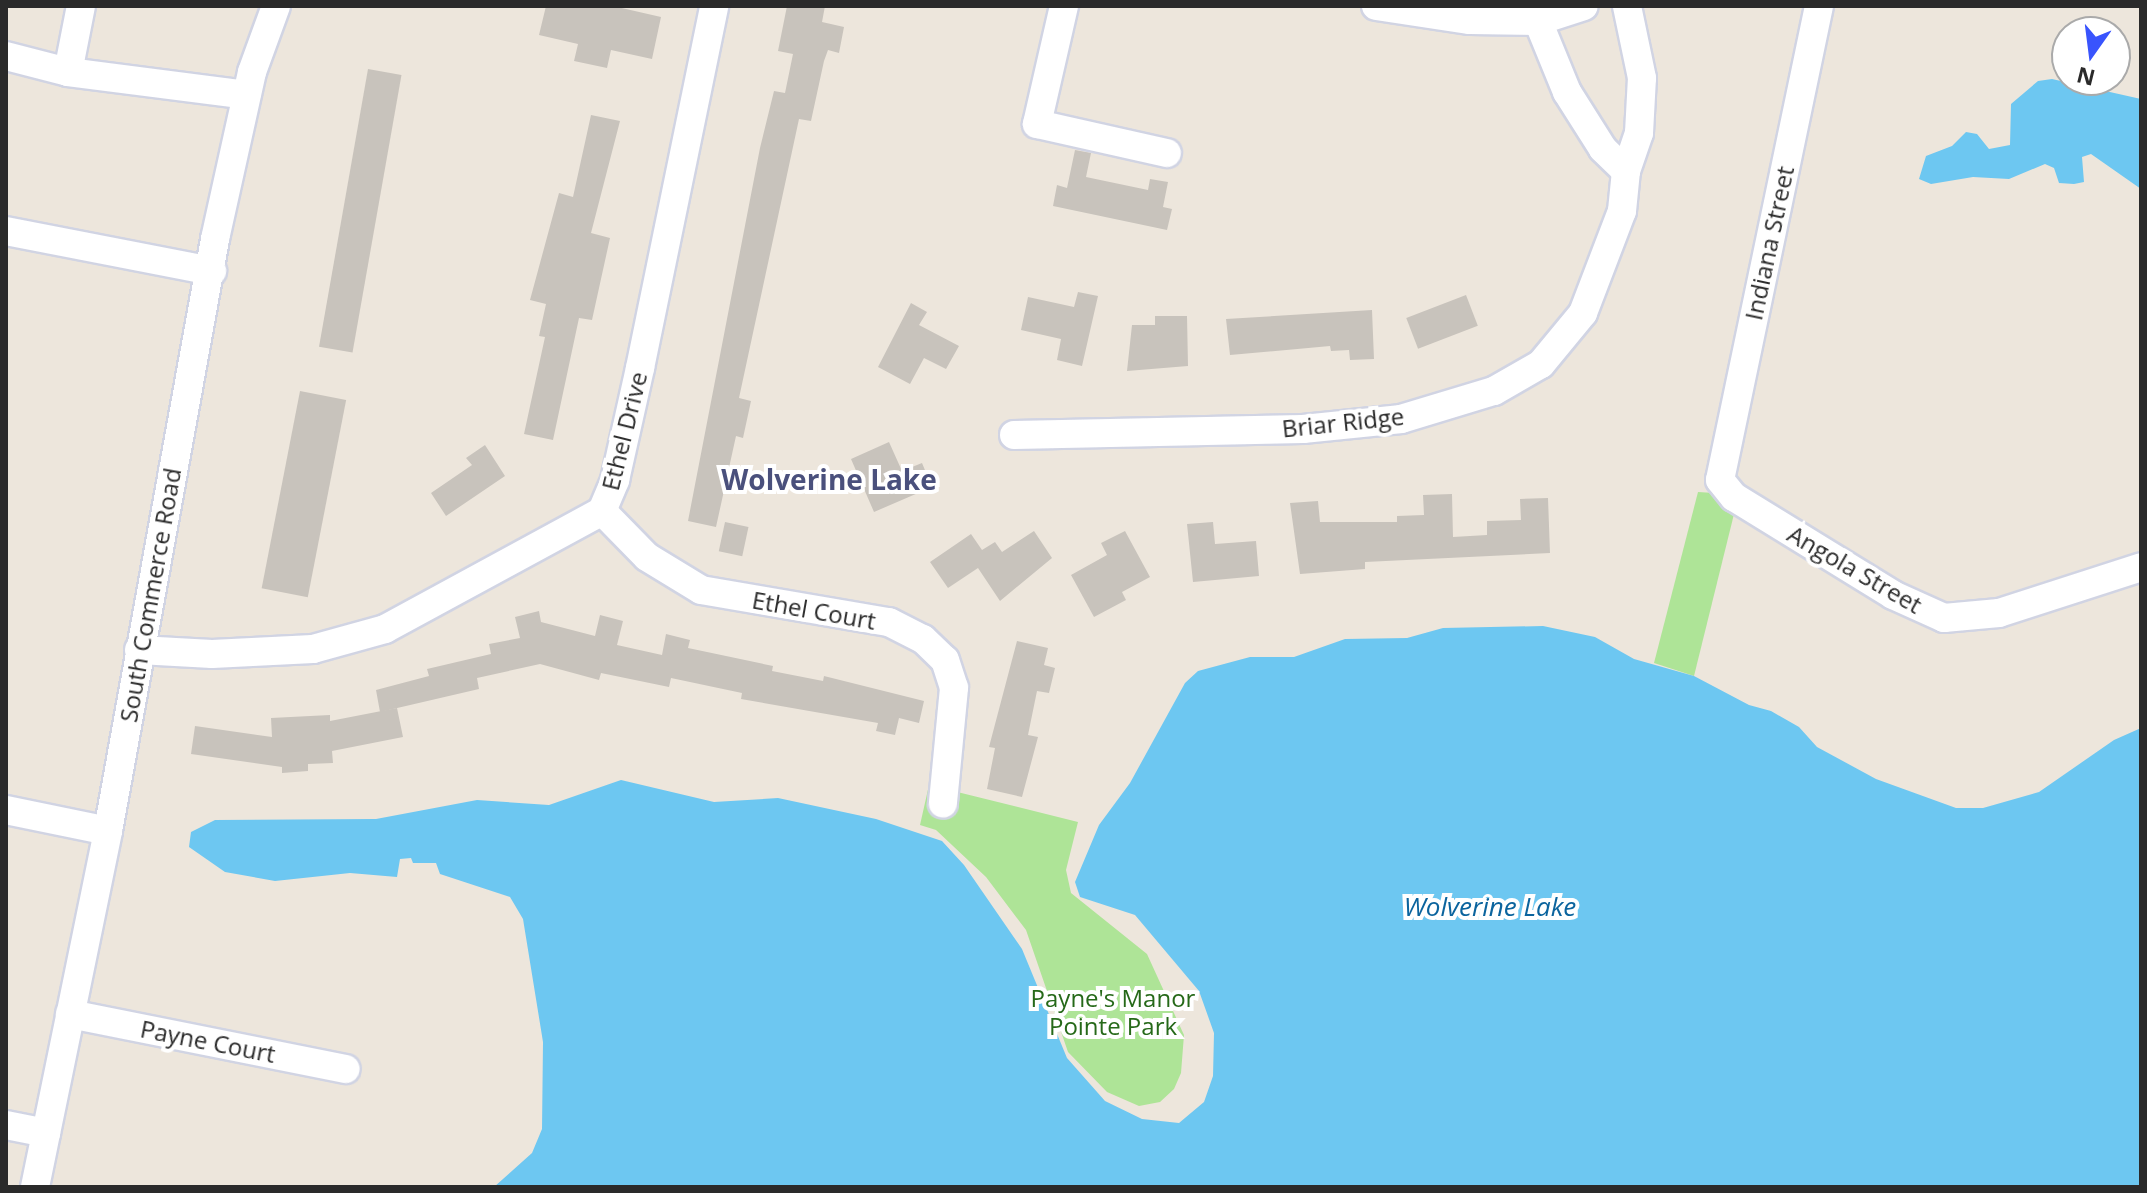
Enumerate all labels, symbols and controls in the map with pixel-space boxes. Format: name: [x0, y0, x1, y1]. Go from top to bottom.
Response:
north arrow: [2051, 16, 2131, 96]
text: N: [2073, 61, 2098, 94]
street label: Indiana Street: [1739, 163, 1799, 323]
street label: Ethel Drive: [595, 369, 653, 493]
street label: Briar Ridge: [1280, 401, 1406, 443]
district label: Wolverine Lake: [721, 462, 937, 496]
street label: South Commerce Road: [113, 466, 187, 724]
street label: Angola Street: [1783, 519, 1927, 619]
street label: Ethel Court: [750, 585, 878, 635]
water label: Wolverine Lake: [1404, 891, 1576, 923]
park label: Payne's Manor Pointe Park: [1031, 984, 1195, 1040]
street label: Payne Court: [138, 1014, 278, 1068]

